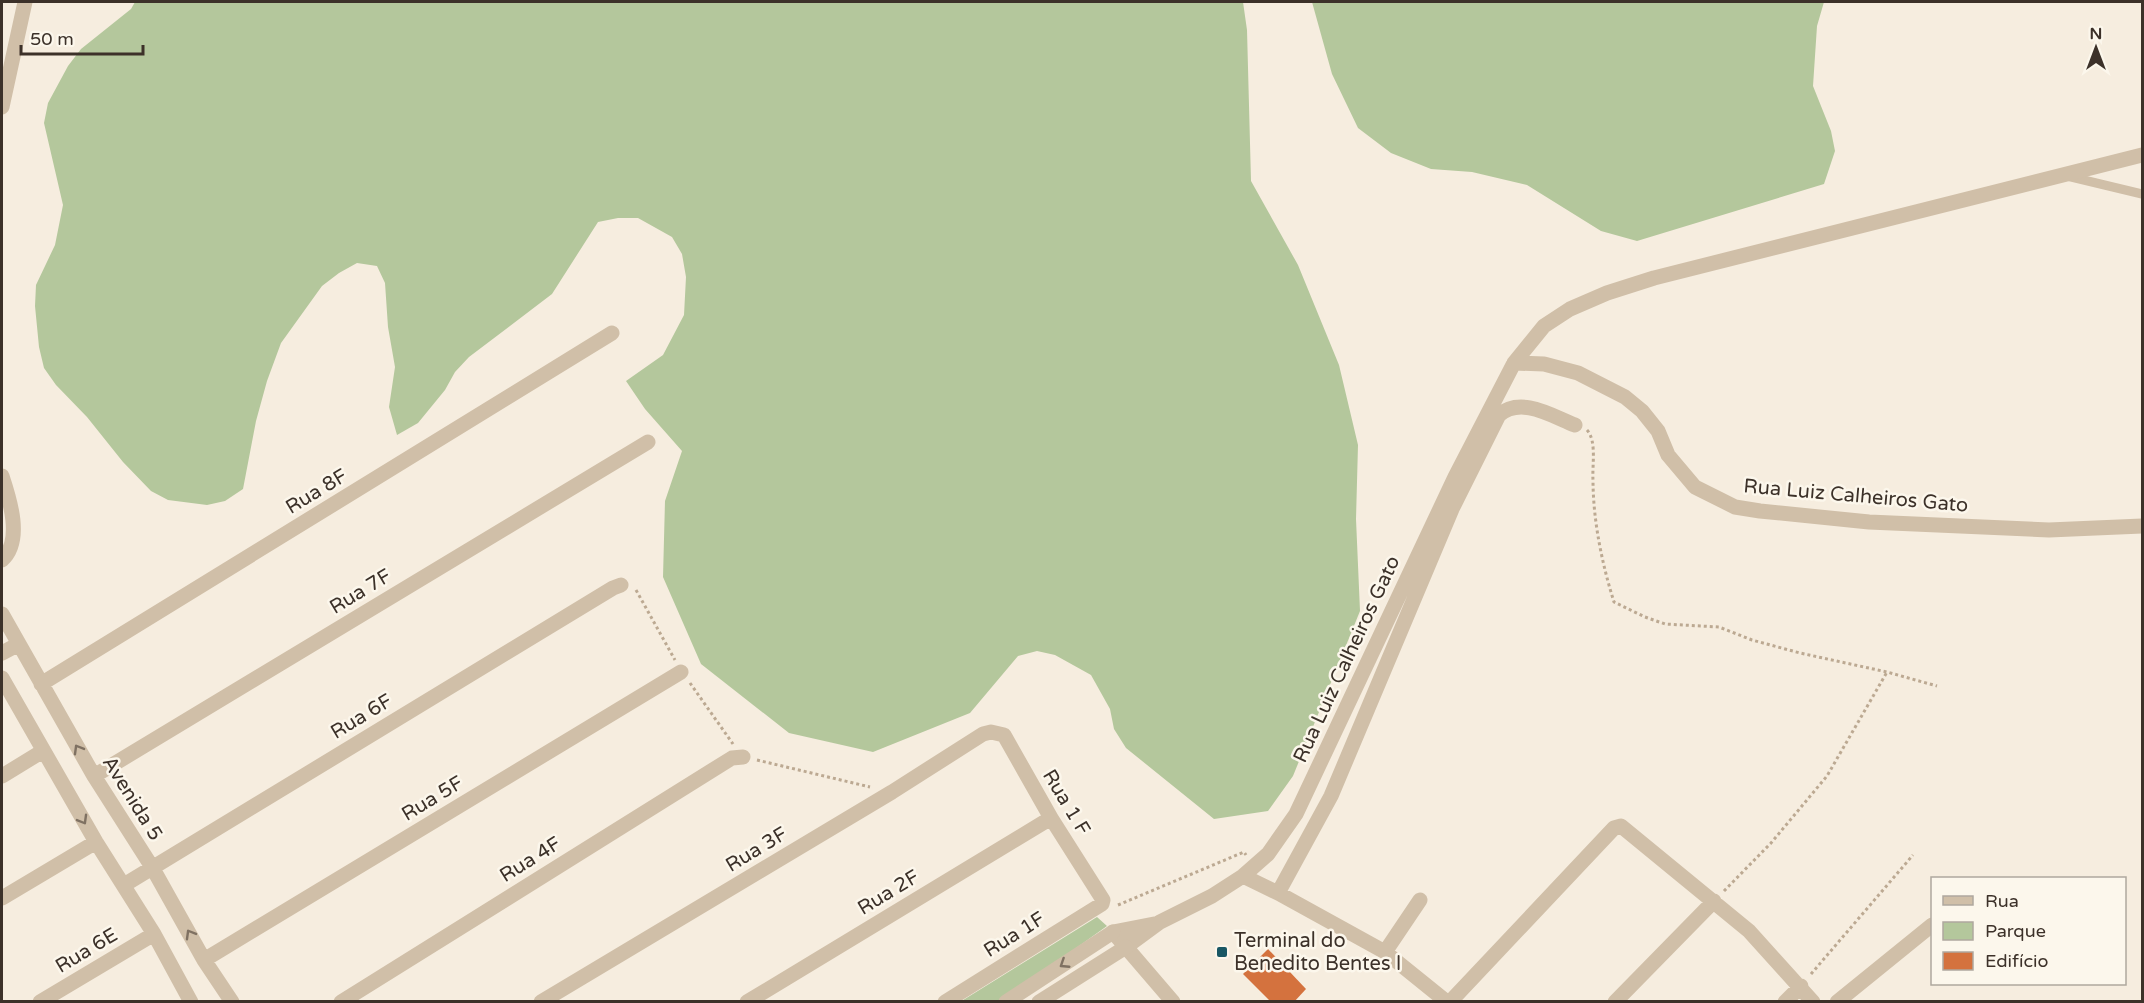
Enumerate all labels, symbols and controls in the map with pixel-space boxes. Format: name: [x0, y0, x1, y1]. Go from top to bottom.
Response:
scale bar: [21, 18, 142, 56]
north arrow: [2066, 18, 2126, 78]
text: N: [2090, 24, 2102, 44]
text: 50 m: [30, 28, 74, 50]
street label: Rua 8F: [281, 464, 352, 520]
street label: Rua Luiz Calheiros Gato: [1743, 474, 1969, 518]
street label: Rua Luiz Calheiros Gato: [1288, 552, 1405, 767]
street label: Rua 7F: [325, 564, 396, 620]
street label: Rua 6F: [326, 689, 397, 745]
one-way arrow: [74, 745, 86, 755]
street label: Avenida 5: [97, 752, 167, 845]
street label: Rua 1 F: [1037, 765, 1095, 840]
street label: Rua 5F: [397, 771, 468, 827]
one-way arrow: [76, 814, 87, 824]
street label: Rua 3F: [721, 822, 792, 878]
street label: Rua 4F: [496, 832, 566, 888]
street label: Rua 2F: [853, 865, 924, 921]
legend: [1931, 877, 2126, 985]
text: Rua: [1985, 890, 2019, 912]
street label: Rua 1F: [980, 907, 1050, 963]
text: Parque: [1985, 920, 2046, 942]
street label: Rua 6E: [51, 923, 122, 979]
place label: Terminal do Benedito Bentes I: [1234, 929, 1401, 976]
one-way arrow: [186, 930, 197, 940]
marker: Terminal do Benedito Bentes I: [1215, 945, 1229, 959]
text: Edifício: [1985, 950, 2049, 972]
one-way arrow: [1060, 957, 1071, 968]

